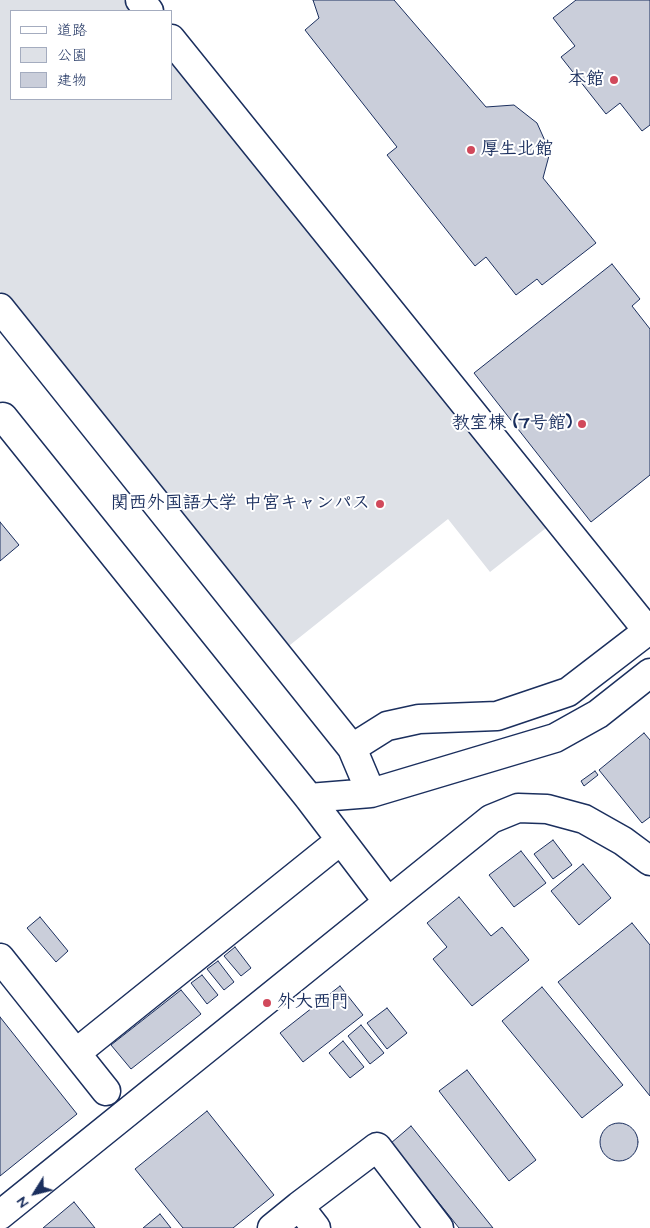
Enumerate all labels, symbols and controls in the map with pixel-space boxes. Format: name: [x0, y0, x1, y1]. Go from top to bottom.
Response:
legend: [10, 10, 172, 100]
text: 道路: [57, 20, 87, 41]
text: 公園: [57, 45, 87, 66]
place label: 本館: [568, 69, 604, 91]
text: 建物: [57, 70, 87, 91]
marker: 本館: [608, 74, 620, 86]
place label: 厚生北館: [481, 139, 553, 161]
marker: 厚生北館: [465, 144, 477, 156]
place label: 教室棟 (7号館): [452, 413, 572, 435]
marker: 教室棟 (7号館): [576, 418, 588, 430]
place label: 関西外国語大学 中宮キャンパス: [111, 493, 370, 515]
marker: 関西外国語大学 中宮キャンパス: [374, 498, 386, 510]
place label: 外大西門: [277, 992, 349, 1014]
marker: 外大西門: [261, 997, 273, 1009]
north arrow: [10, 1168, 60, 1218]
text: N: [12, 1192, 34, 1211]

